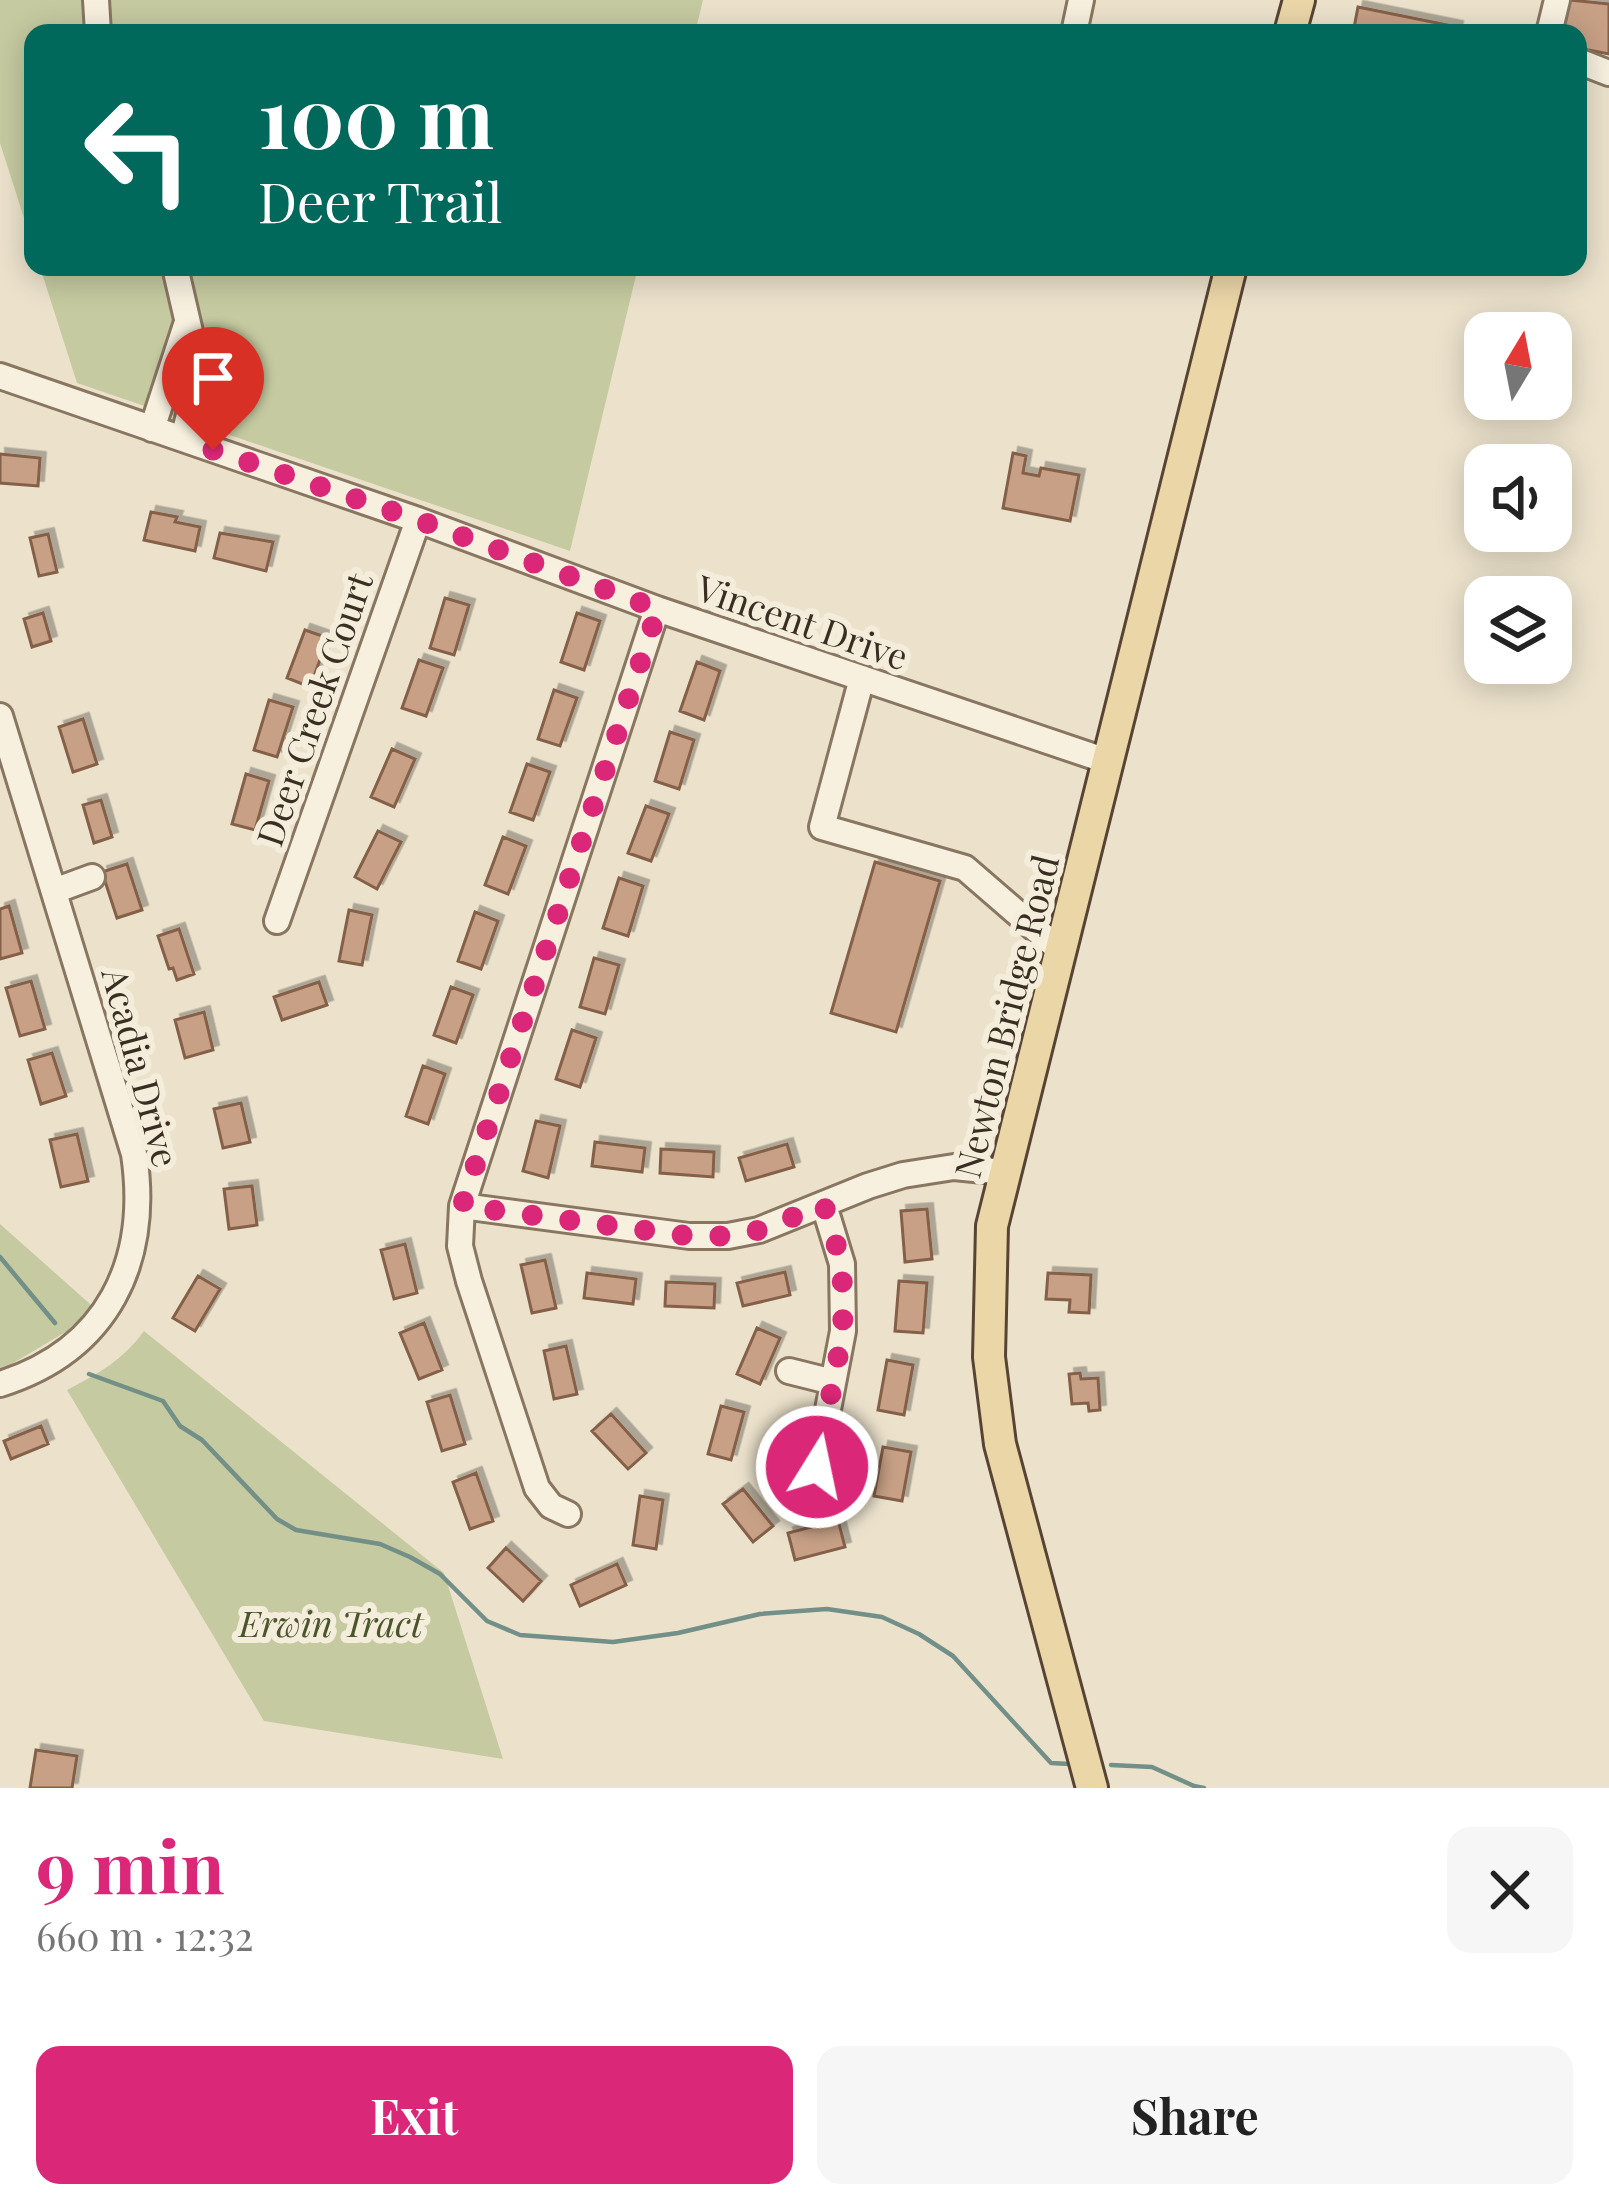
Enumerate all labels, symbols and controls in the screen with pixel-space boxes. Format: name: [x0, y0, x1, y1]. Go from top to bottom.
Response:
text: 100 m: [258, 58, 494, 170]
icon: left: [60, 72, 216, 228]
text: Deer Trail: [258, 165, 502, 237]
north arrow: [1464, 312, 1572, 420]
map controls: [1464, 312, 1572, 684]
pin: [162, 327, 264, 450]
icon: arrive: [180, 345, 246, 411]
button: sound: [1464, 444, 1572, 552]
street label: Vincent Drive: [690, 562, 915, 680]
street label: Deer Creek Court: [244, 565, 383, 852]
button: layers: [1464, 576, 1572, 684]
street label: Newton Bridge Road: [942, 850, 1068, 1182]
street label: Acadia Drive: [92, 961, 192, 1172]
position arrow: [754, 1404, 880, 1530]
park label: Erwin Tract: [237, 1598, 425, 1646]
text: 9 min: [36, 1816, 225, 1912]
button: close: [1447, 1827, 1573, 1953]
text: 660 m · 12:32: [36, 1909, 254, 1961]
button: Exit: [36, 2046, 793, 2184]
button: Share: [817, 2046, 1573, 2184]

